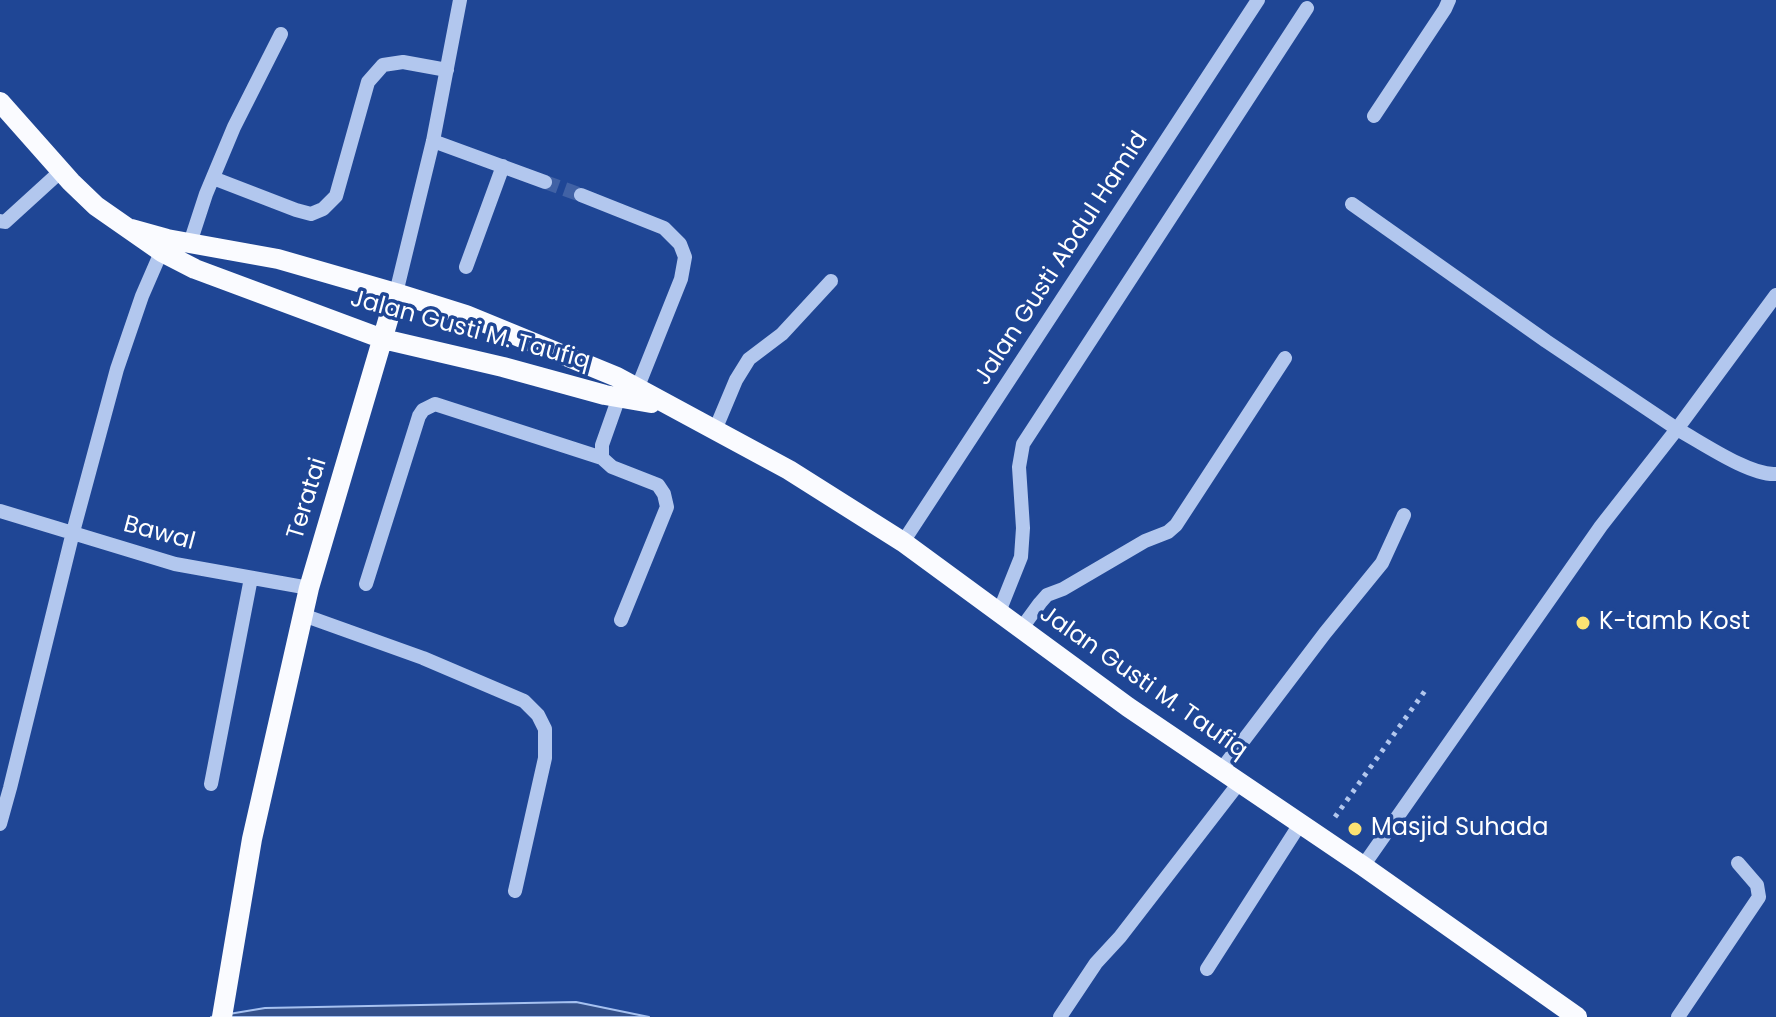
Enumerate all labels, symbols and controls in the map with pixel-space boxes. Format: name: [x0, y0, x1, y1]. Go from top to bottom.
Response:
street label: Jalan Gusti Abdul Hamid: [969, 127, 1155, 391]
street label: Jalan Gusti M. Taufiq: [347, 285, 593, 377]
street label: Teratai: [282, 455, 334, 543]
street label: Bawal: [120, 511, 198, 557]
street label: Jalan Gusti M. Taufiq: [1034, 600, 1252, 766]
place label: K-tamb Kost: [1599, 609, 1750, 637]
marker: K-tamb Kost: [1574, 614, 1592, 632]
place label: Masjid Suhada: [1371, 815, 1548, 843]
marker: Masjid Suhada: [1346, 820, 1364, 838]

